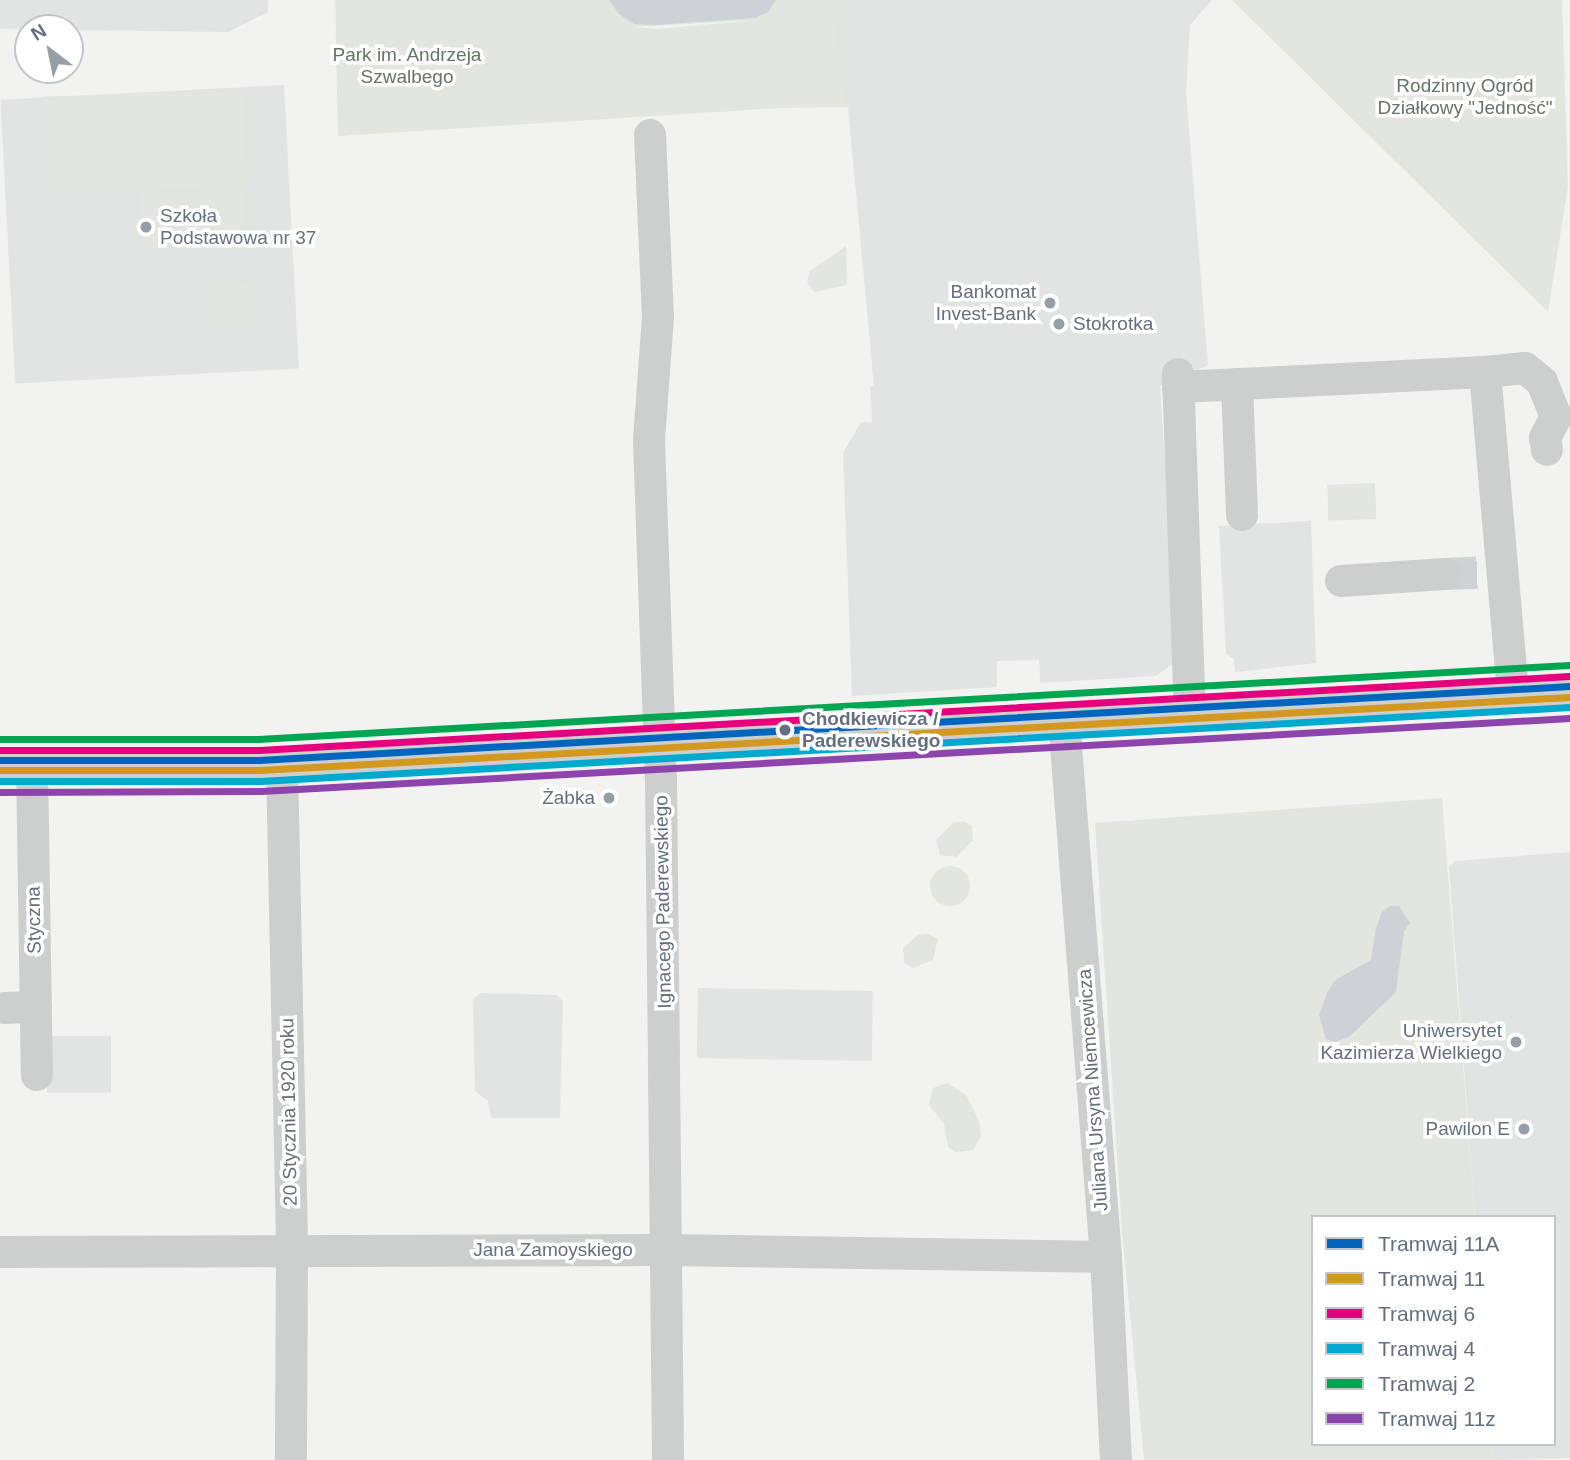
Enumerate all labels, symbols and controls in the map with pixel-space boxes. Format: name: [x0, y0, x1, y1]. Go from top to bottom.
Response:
north arrow: [14, 14, 84, 84]
text: N: [27, 20, 50, 45]
park label: Park im. Andrzeja Szwalbego: [332, 44, 482, 88]
park label: Rodzinny Ogród Działkowy "Jedność": [1377, 75, 1553, 119]
place label: Szkoła Podstawowa nr 37: [160, 205, 316, 249]
marker: Szkoła Podstawowa nr 37: [138, 219, 154, 235]
place label: Bankomat Invest-Bank: [936, 281, 1036, 325]
marker: Bankomat Invest-Bank: [1042, 295, 1058, 311]
place label: Stokrotka: [1073, 313, 1153, 335]
marker: Stokrotka: [1051, 316, 1067, 332]
place label: Chodkiewicza / Paderewskiego: [802, 708, 940, 752]
marker: Chodkiewicza / Paderewskiego: [774, 719, 796, 741]
place label: Żabka: [542, 787, 595, 809]
marker: Żabka: [601, 790, 617, 806]
street label: Ignacego Paderewskiego: [650, 795, 676, 1009]
street label: Styczna: [22, 886, 46, 954]
street label: Juliana Ursyna Niemcewicza: [1073, 968, 1113, 1212]
street label: 20 Stycznia 1920 roku: [276, 1018, 302, 1206]
place label: Uniwersytet Kazimierza Wielkiego: [1320, 1020, 1502, 1064]
marker: Uniwersytet Kazimierza Wielkiego: [1508, 1034, 1524, 1050]
place label: Pawilon E: [1426, 1118, 1510, 1140]
marker: Pawilon E: [1516, 1121, 1532, 1137]
legend: [1311, 1215, 1556, 1446]
text: Tramwaj 11A: [1378, 1232, 1499, 1255]
street label: Jana Zamoyskiego: [473, 1239, 633, 1261]
text: Tramwaj 11: [1378, 1267, 1485, 1290]
text: Tramwaj 6: [1378, 1302, 1475, 1325]
text: Tramwaj 4: [1378, 1337, 1475, 1360]
text: Tramwaj 2: [1378, 1372, 1475, 1395]
text: Tramwaj 11z: [1378, 1407, 1496, 1430]

